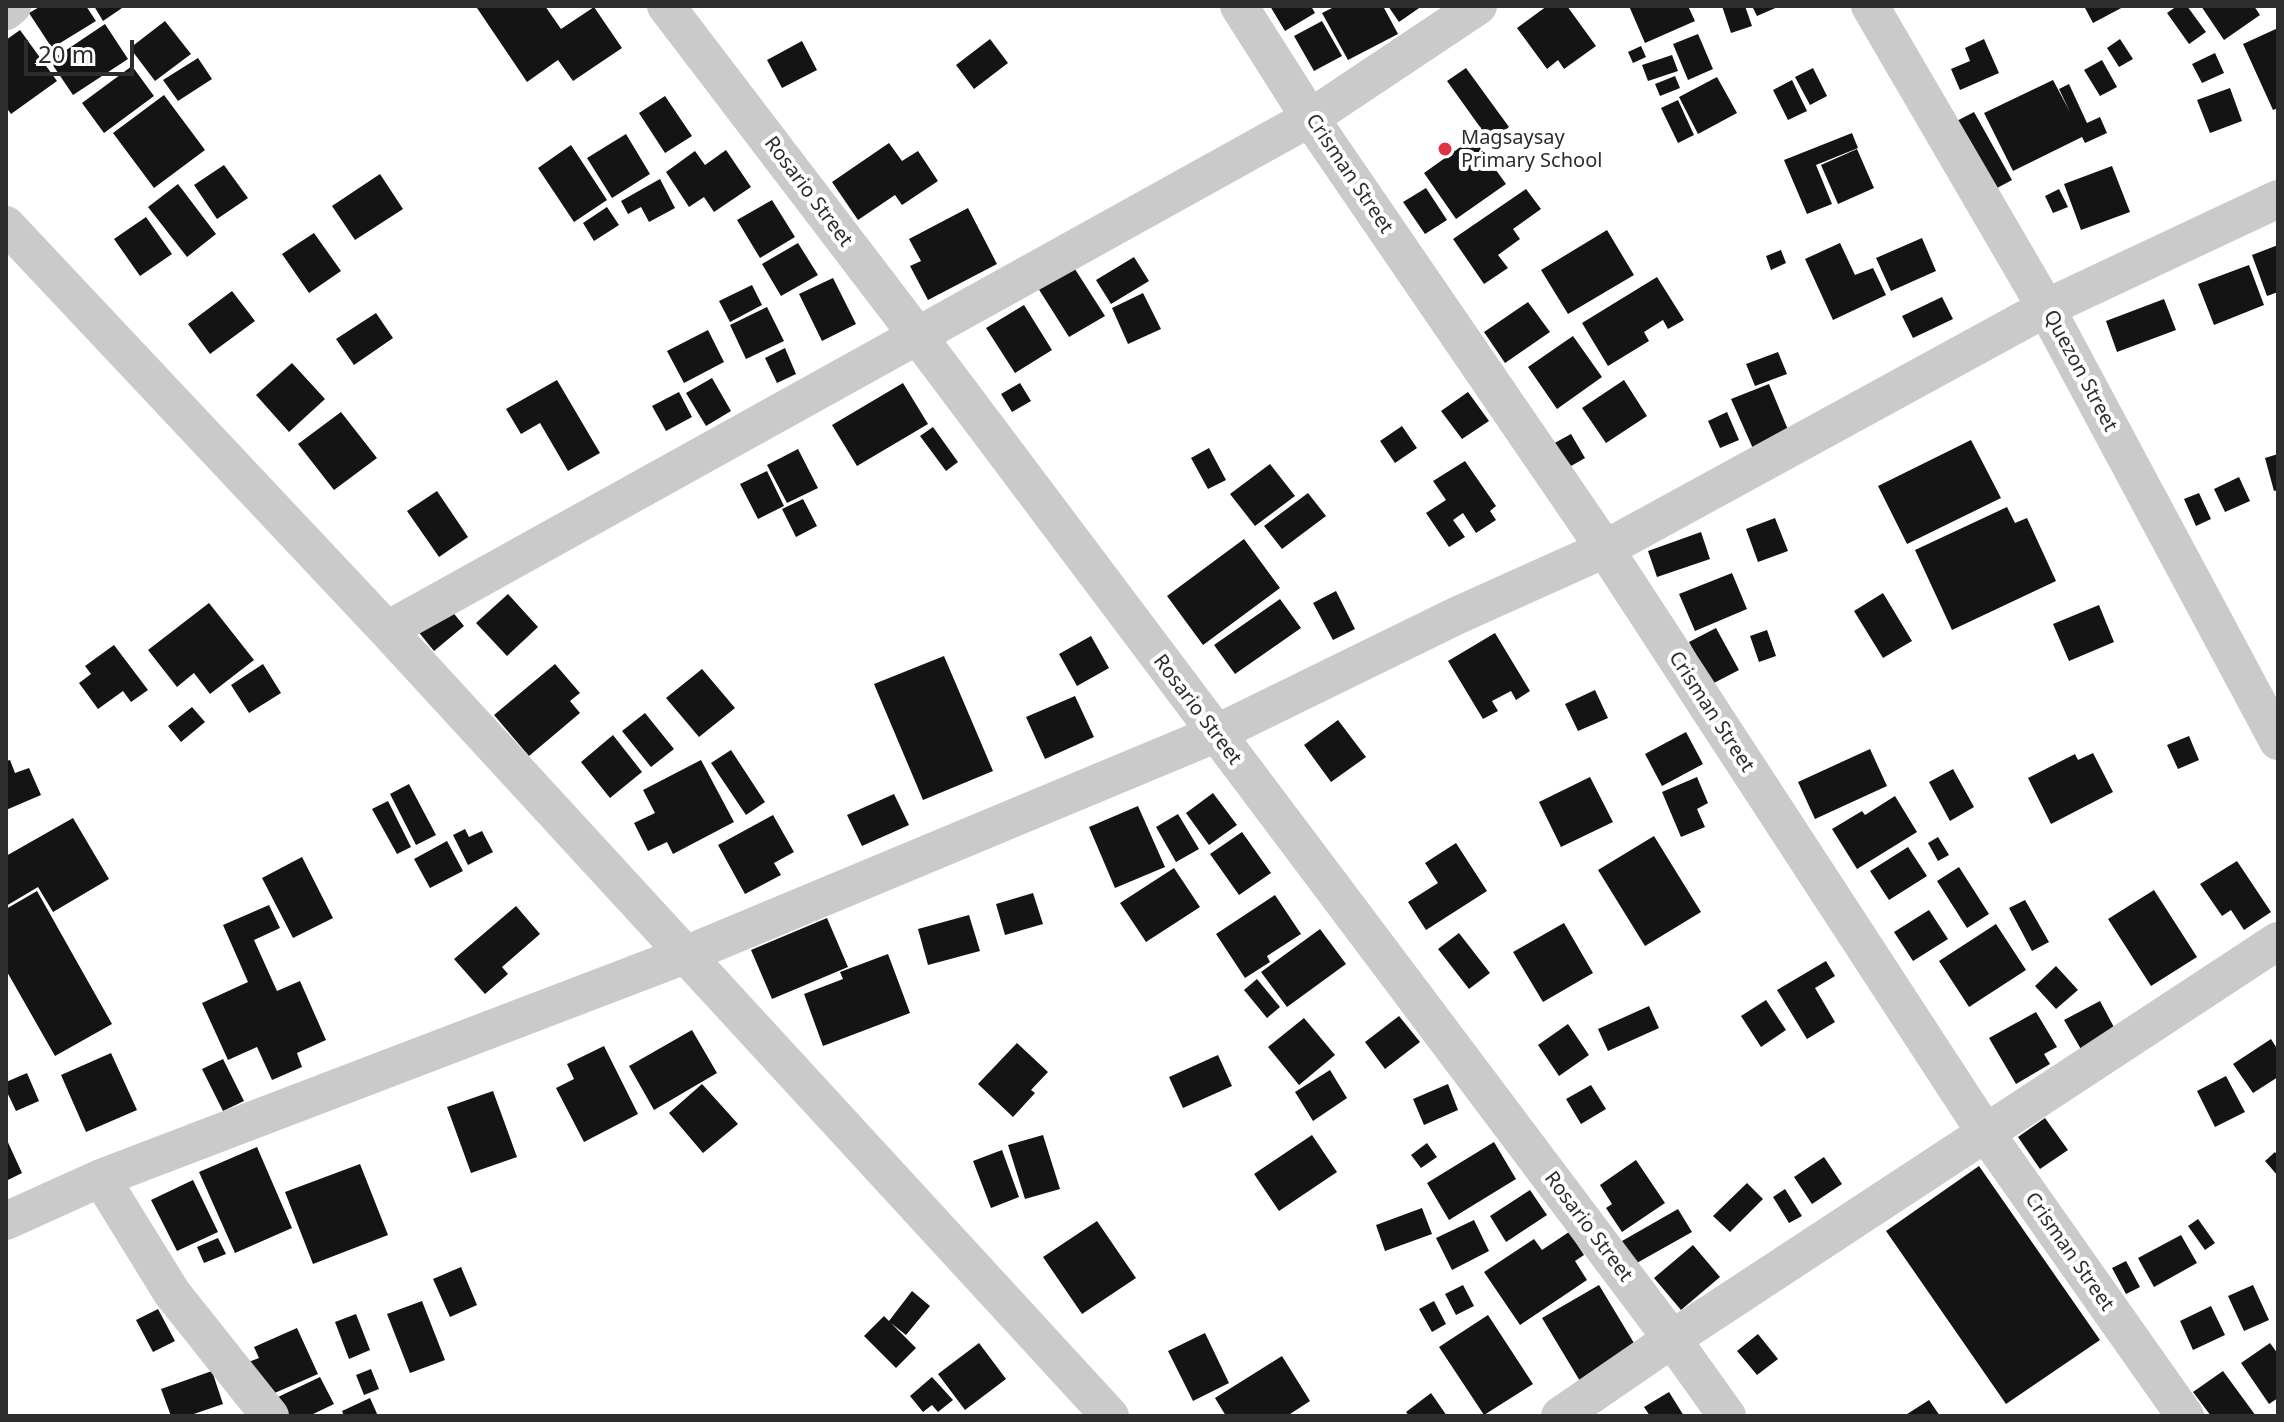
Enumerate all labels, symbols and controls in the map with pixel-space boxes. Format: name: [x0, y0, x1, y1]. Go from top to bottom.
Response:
scale bar: [28, 24, 138, 74]
text: 20 m: [38, 37, 94, 70]
street label: Crisman Street: [1300, 110, 1398, 238]
place label: Magsaysay Primary School: [1461, 126, 1602, 173]
street label: Rosario Street: [759, 132, 857, 252]
marker: Magsaysay Primary School: [1436, 140, 1454, 158]
street label: Quezon Street: [2038, 306, 2122, 436]
street label: Crisman Street: [1663, 647, 1759, 777]
street label: Rosario Street: [1148, 650, 1246, 770]
street label: Rosario Street: [1539, 1167, 1637, 1287]
street label: Crisman Street: [2019, 1188, 2119, 1316]

